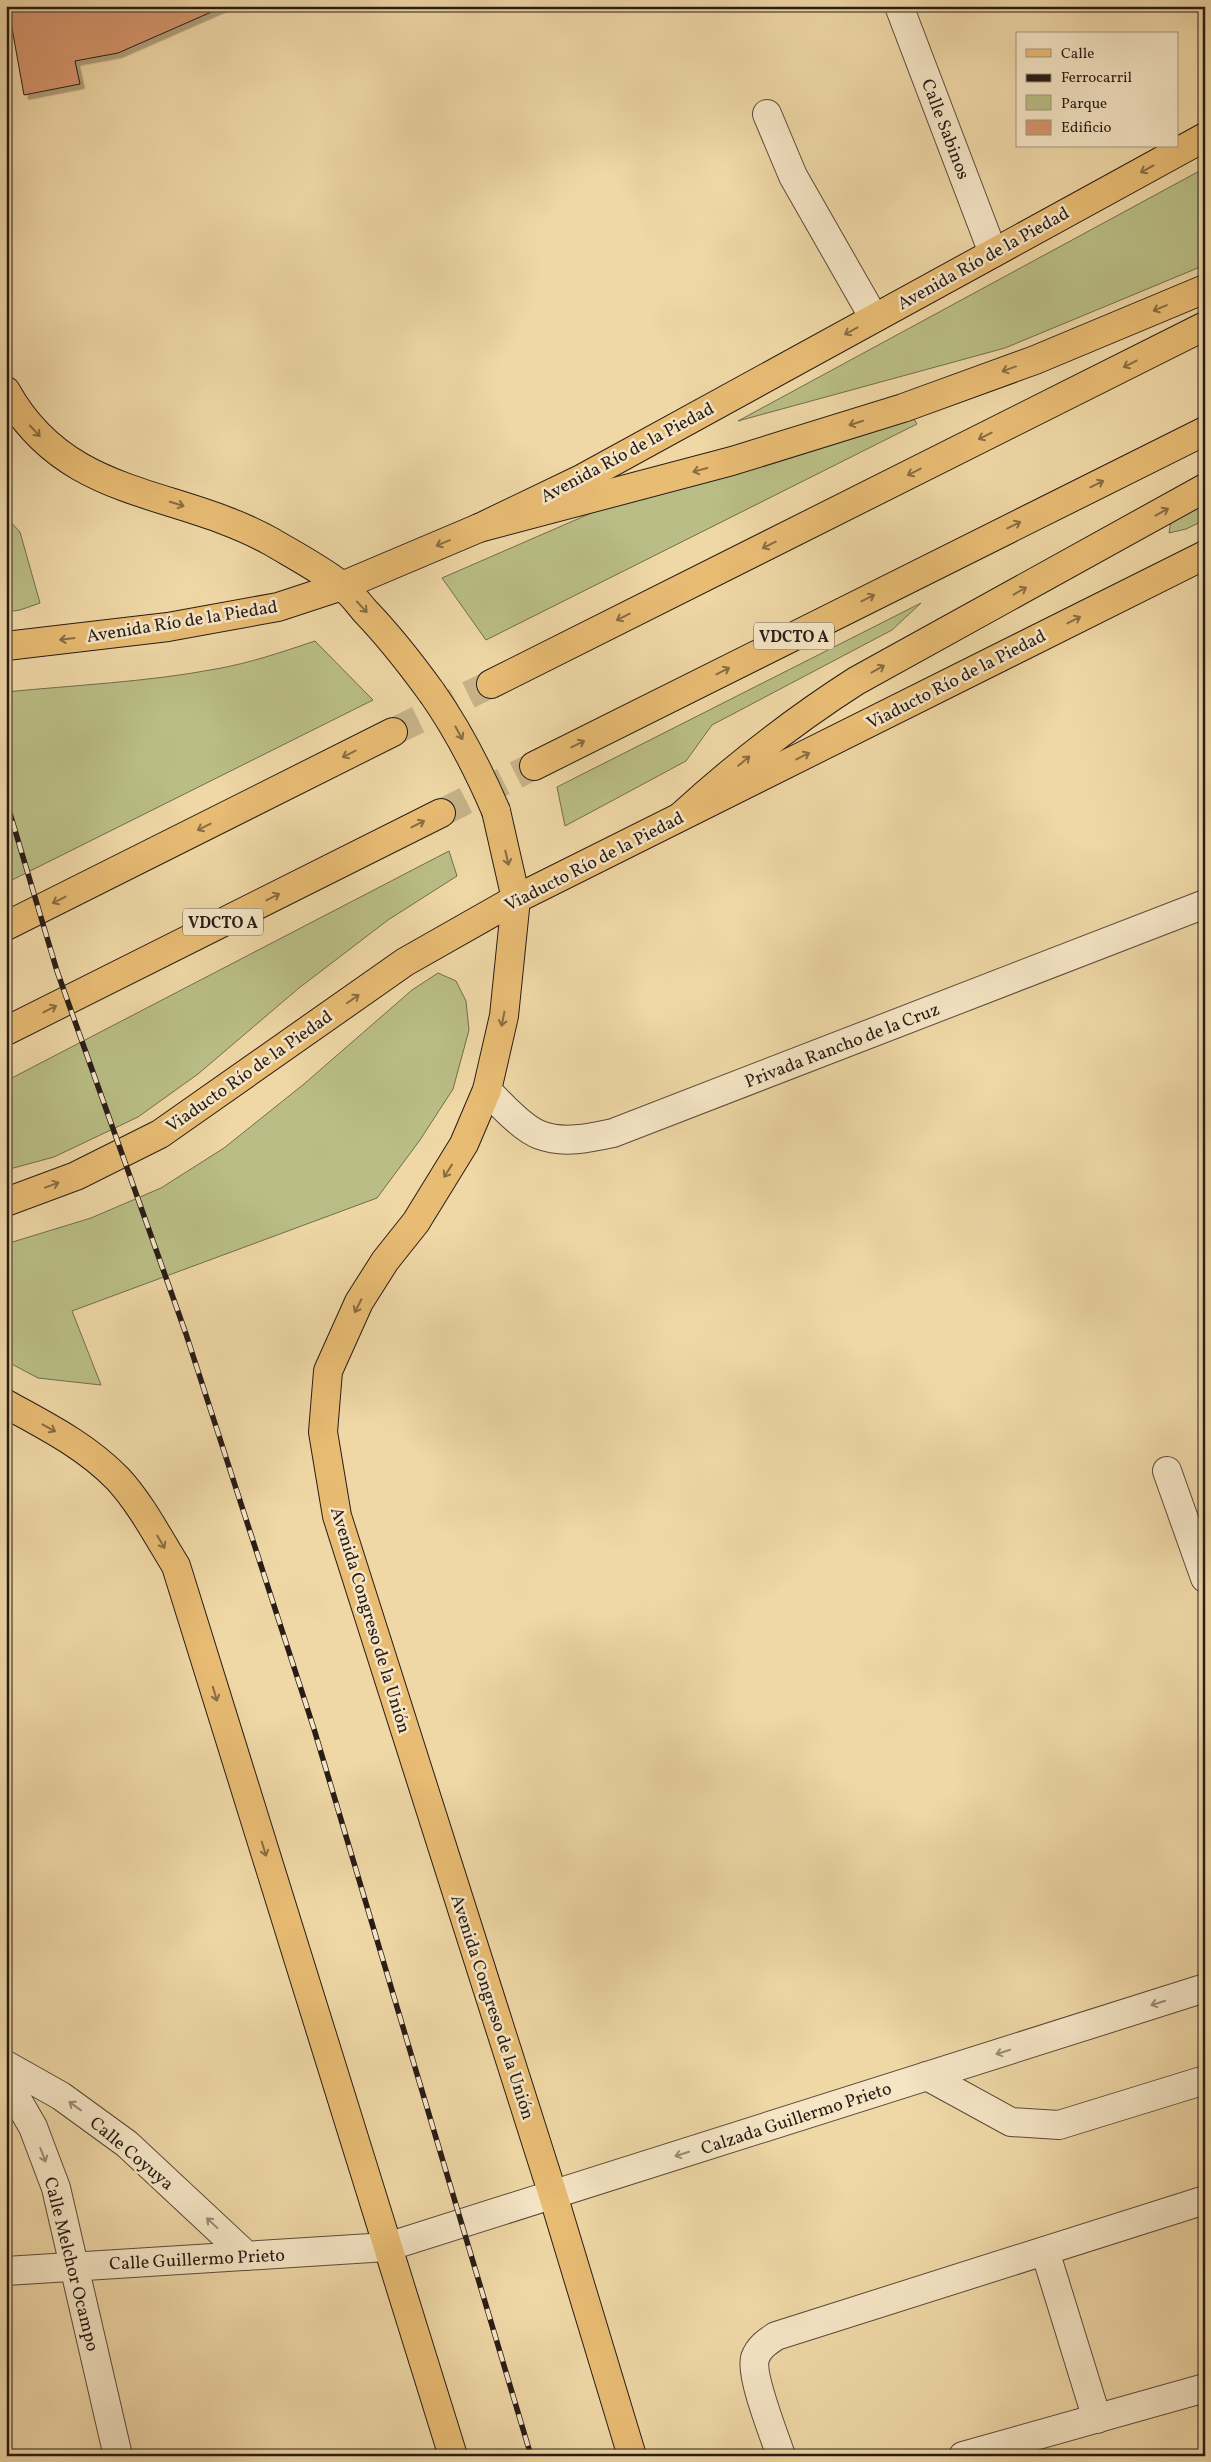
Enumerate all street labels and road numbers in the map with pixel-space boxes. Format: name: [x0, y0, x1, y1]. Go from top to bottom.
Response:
street label: Calle Sabinos: [914, 76, 975, 183]
street label: Avenida Río de la Piedad: [893, 202, 1074, 317]
street label: Avenida Río de la Piedad: [537, 397, 719, 510]
street label: Avenida Río de la Piedad: [85, 595, 280, 650]
road number: VDCTO A: [754, 622, 834, 650]
street label: Viaducto Río de la Piedad: [863, 624, 1051, 736]
street label: Viaducto Río de la Piedad: [501, 806, 689, 918]
road number: VDCTO A: [183, 909, 263, 936]
street label: Privada Rancho de la Cruz: [742, 998, 944, 1095]
street label: Viaducto Río de la Piedad: [161, 1005, 338, 1139]
street label: Avenida Congreso de la Unión: [323, 1504, 416, 1737]
street label: Avenida Congreso de la Unión: [443, 1892, 540, 2124]
street label: Calzada Guillermo Prieto: [698, 2077, 895, 2162]
street label: Calle Coyuya: [84, 2112, 178, 2197]
street label: Calle Melchor Ocampo: [37, 2175, 104, 2354]
street label: Calle Guillermo Prieto: [109, 2243, 286, 2278]

